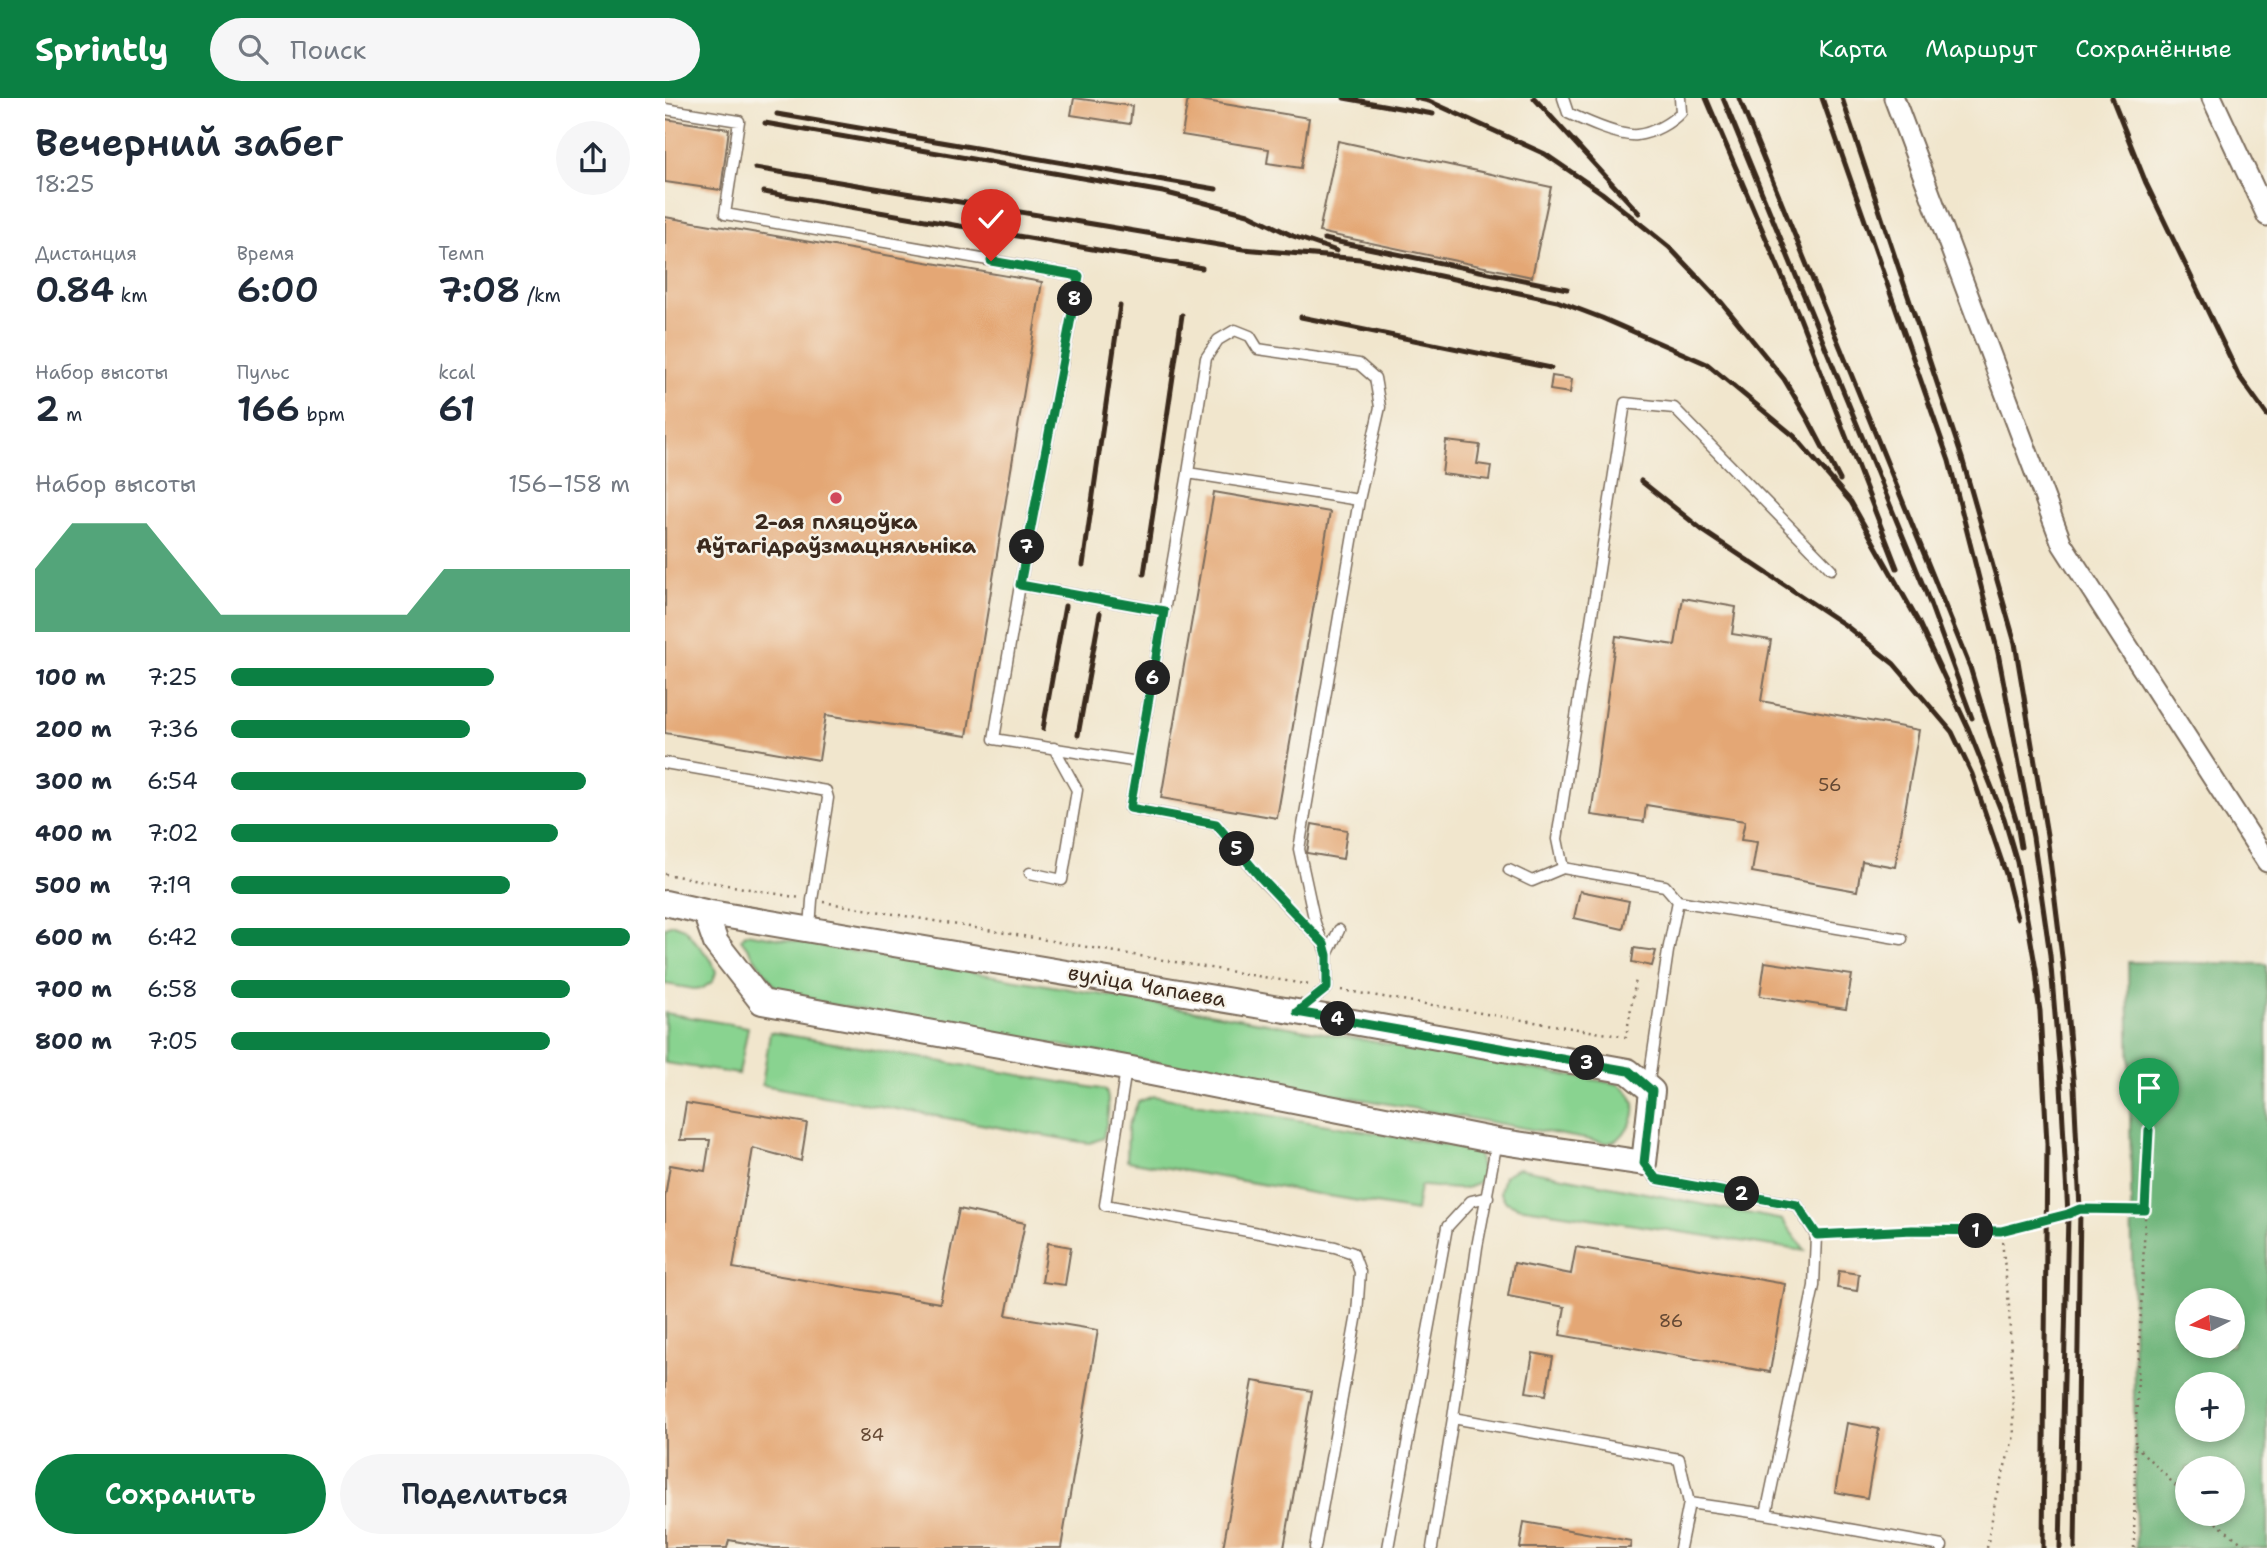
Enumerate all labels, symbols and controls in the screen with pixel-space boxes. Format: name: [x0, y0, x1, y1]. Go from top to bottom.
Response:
search box: [210, 18, 700, 81]
text: Sprintly: [35, 27, 168, 72]
icon: search: [234, 30, 272, 68]
text: Поиск: [290, 32, 366, 67]
text: Карта: [1819, 33, 1887, 65]
text: Маршрут: [1925, 33, 2037, 65]
text: Сохранённые: [2075, 33, 2232, 65]
text: Вечерний забег: [35, 117, 343, 168]
button: share: [556, 121, 630, 195]
text: 18:25: [35, 169, 94, 199]
pin: [961, 189, 1021, 261]
icon: check: [972, 200, 1010, 238]
text: Дистанция: [35, 241, 137, 266]
text: Время: [237, 241, 295, 266]
text: Темп: [438, 241, 484, 266]
text: 0.84: [35, 266, 114, 313]
text: 6:00: [237, 266, 319, 313]
text: 7:08: [438, 266, 520, 313]
pin: 8: [1057, 282, 1093, 316]
text: km: [114, 283, 148, 308]
text: /km: [520, 283, 561, 308]
text: 8: [1068, 286, 1081, 311]
text: Набор высоты: [35, 360, 168, 385]
text: Пульс: [237, 360, 290, 385]
text: kcal: [438, 360, 475, 385]
text: 2: [35, 385, 60, 432]
text: 166: [237, 385, 300, 432]
text: 61: [438, 385, 475, 432]
text: m: [60, 402, 82, 427]
text: bpm: [300, 402, 345, 427]
text: Набор высоты: [35, 469, 196, 499]
text: 156–158 m: [508, 469, 630, 499]
marker: 2-ая пляцоўка Аўтагідраўзмацняльніка: [828, 490, 844, 506]
place label: 2-ая пляцоўка Аўтагідраўзмацняльніка: [696, 508, 977, 560]
pin: 7: [1009, 530, 1045, 564]
text: 7: [1020, 534, 1033, 559]
pin: 6: [1135, 660, 1170, 696]
text: 100 m: [35, 662, 106, 692]
text: 7:25: [147, 662, 197, 692]
text: 6: [1146, 665, 1159, 690]
text: 200 m: [35, 714, 112, 744]
text: 7:36: [147, 714, 199, 744]
text: 300 m: [35, 766, 112, 796]
text: 6:54: [147, 766, 198, 796]
house number: 56: [1818, 773, 1842, 797]
text: 400 m: [35, 818, 112, 848]
text: 7:02: [147, 818, 199, 848]
pin: 5: [1219, 832, 1255, 866]
text: 5: [1231, 836, 1242, 861]
text: 500 m: [35, 870, 110, 900]
text: 7:19: [147, 870, 192, 900]
text: 600 m: [35, 922, 112, 952]
text: 6:42: [147, 922, 198, 952]
street label: вуліца Чапаева: [1066, 958, 1228, 1014]
text: 700 m: [35, 974, 112, 1004]
text: 6:58: [147, 974, 198, 1004]
pin: 4: [1321, 1002, 1355, 1037]
text: 4: [1331, 1006, 1344, 1031]
text: 800 m: [35, 1026, 112, 1056]
text: 7:05: [147, 1026, 198, 1056]
pin: 3: [1569, 1046, 1605, 1080]
text: 3: [1580, 1050, 1593, 1075]
pin: [2119, 1058, 2179, 1130]
icon: arrive: [2130, 1069, 2168, 1107]
pin: 2: [1725, 1176, 1759, 1212]
text: 2: [1735, 1181, 1748, 1206]
pin: 1: [1959, 1214, 1993, 1248]
text: 1: [1971, 1218, 1980, 1243]
north arrow: [2175, 1288, 2245, 1358]
map controls: [2175, 1288, 2245, 1526]
house number: 86: [1659, 1309, 1683, 1333]
button: +: [2175, 1372, 2245, 1442]
house number: 84: [860, 1423, 884, 1447]
button: Сохранить: [35, 1454, 326, 1534]
button: Поделиться: [340, 1454, 630, 1534]
button: −: [2175, 1456, 2245, 1526]

